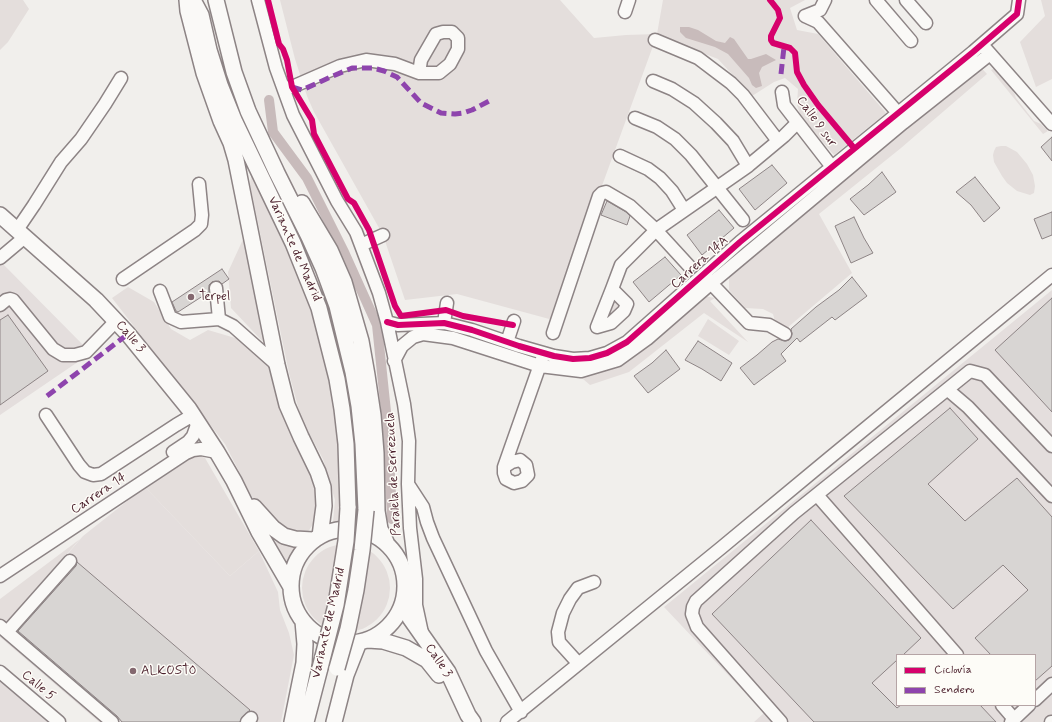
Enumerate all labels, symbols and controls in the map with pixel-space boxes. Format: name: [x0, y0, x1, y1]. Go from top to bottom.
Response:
street label: Calle 9 sur: [792, 94, 840, 150]
street label: Variante de Madrid: [264, 194, 324, 304]
street label: Carrera 14A: [668, 233, 732, 293]
place label: Terpel: [199, 289, 230, 305]
marker: Terpel: [186, 292, 196, 302]
street label: Calle 3: [112, 318, 148, 356]
street label: Paralela de Serrezuela: [383, 412, 405, 536]
street label: Carrera 14: [68, 470, 130, 518]
street label: Variante de Madrid: [309, 566, 349, 680]
street label: Calle 3: [421, 641, 455, 681]
legend: [896, 654, 1036, 706]
text: Ciclovía: [934, 662, 972, 678]
place label: ALKOSTO: [141, 663, 196, 679]
marker: ALKOSTO: [128, 666, 138, 676]
street label: Calle 5: [18, 667, 58, 705]
text: Sendero: [934, 682, 975, 698]

